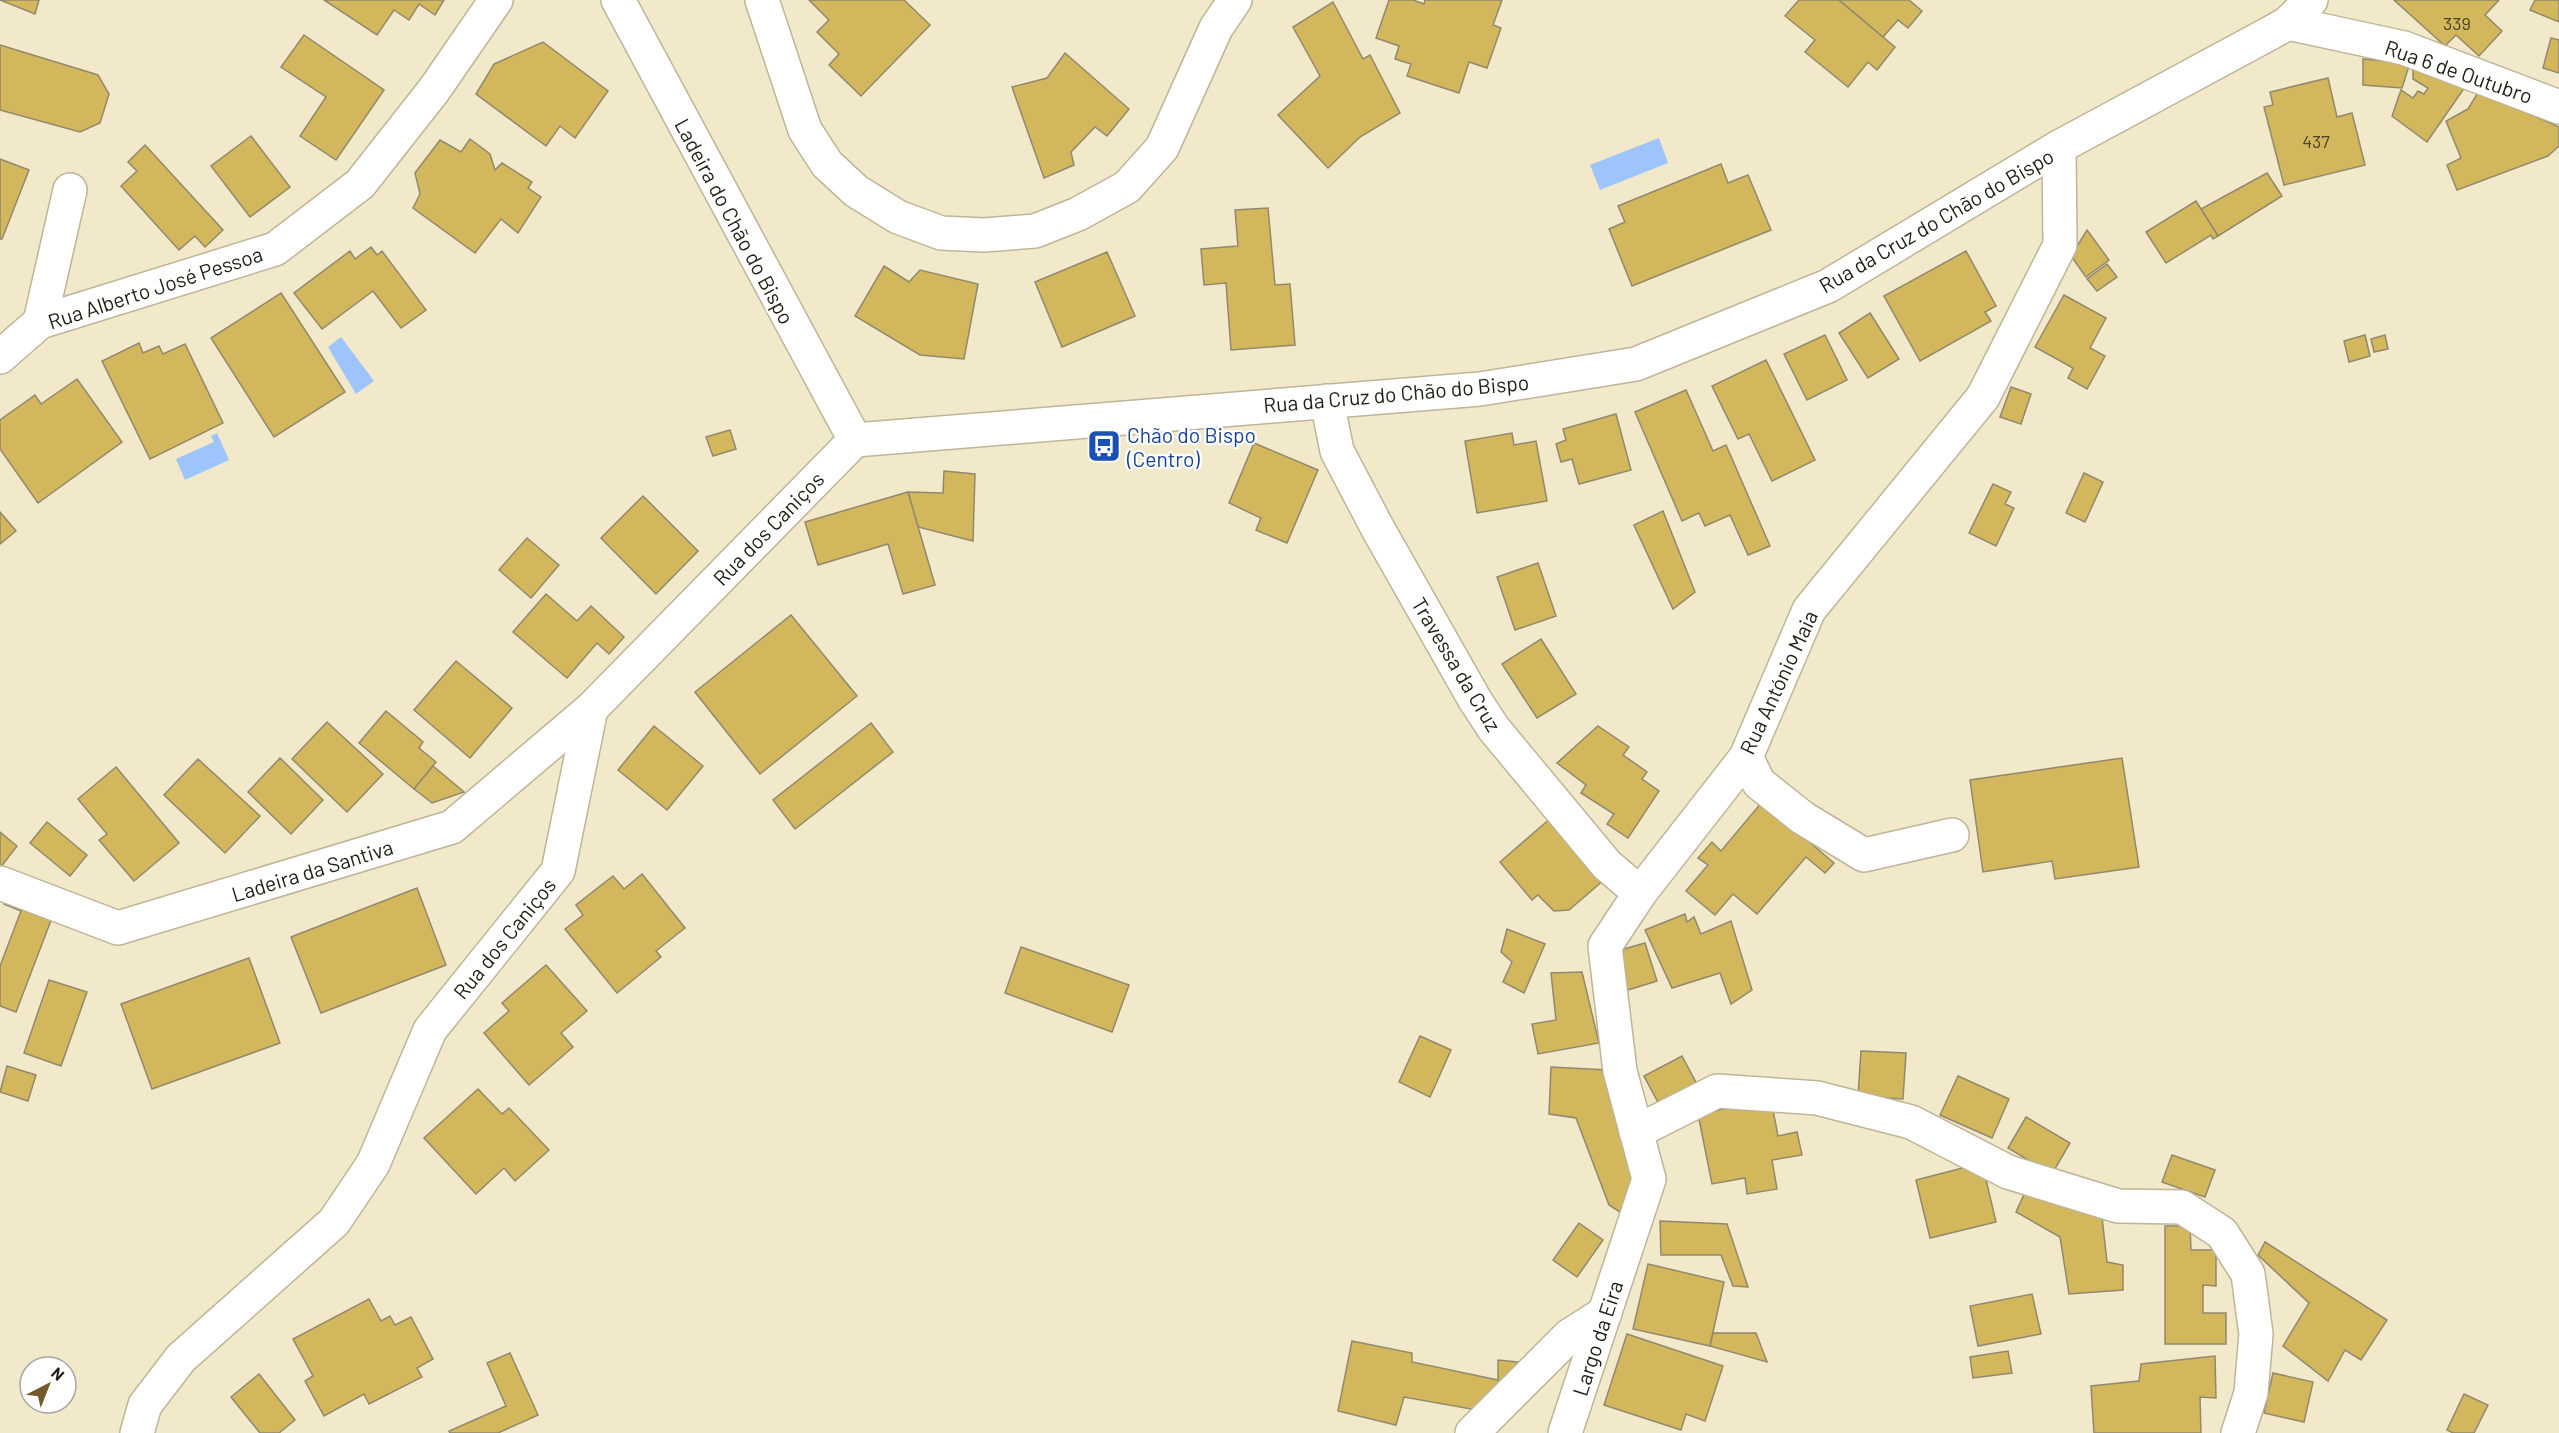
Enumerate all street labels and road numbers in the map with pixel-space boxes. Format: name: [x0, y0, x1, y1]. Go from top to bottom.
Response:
street label: Rua 6 de Outubro: [2382, 34, 2536, 108]
street label: Ladeira do Chão do Bispo: [670, 114, 800, 328]
street label: Rua da Cruz do Chão do Bispo: [1814, 143, 2058, 297]
street label: Rua Alberto José Pessoa: [45, 240, 265, 334]
street label: Rua da Cruz do Chão do Bispo: [1262, 369, 1530, 417]
street label: Rua dos Caniços: [707, 466, 829, 590]
street label: Travessa da Cruz: [1407, 592, 1507, 736]
street label: Rua António Maia: [1734, 606, 1822, 758]
street label: Ladeira da Santiva: [228, 834, 396, 906]
street label: Rua dos Caniços: [448, 872, 560, 1004]
street label: Largo da Eira: [1567, 1277, 1627, 1399]

